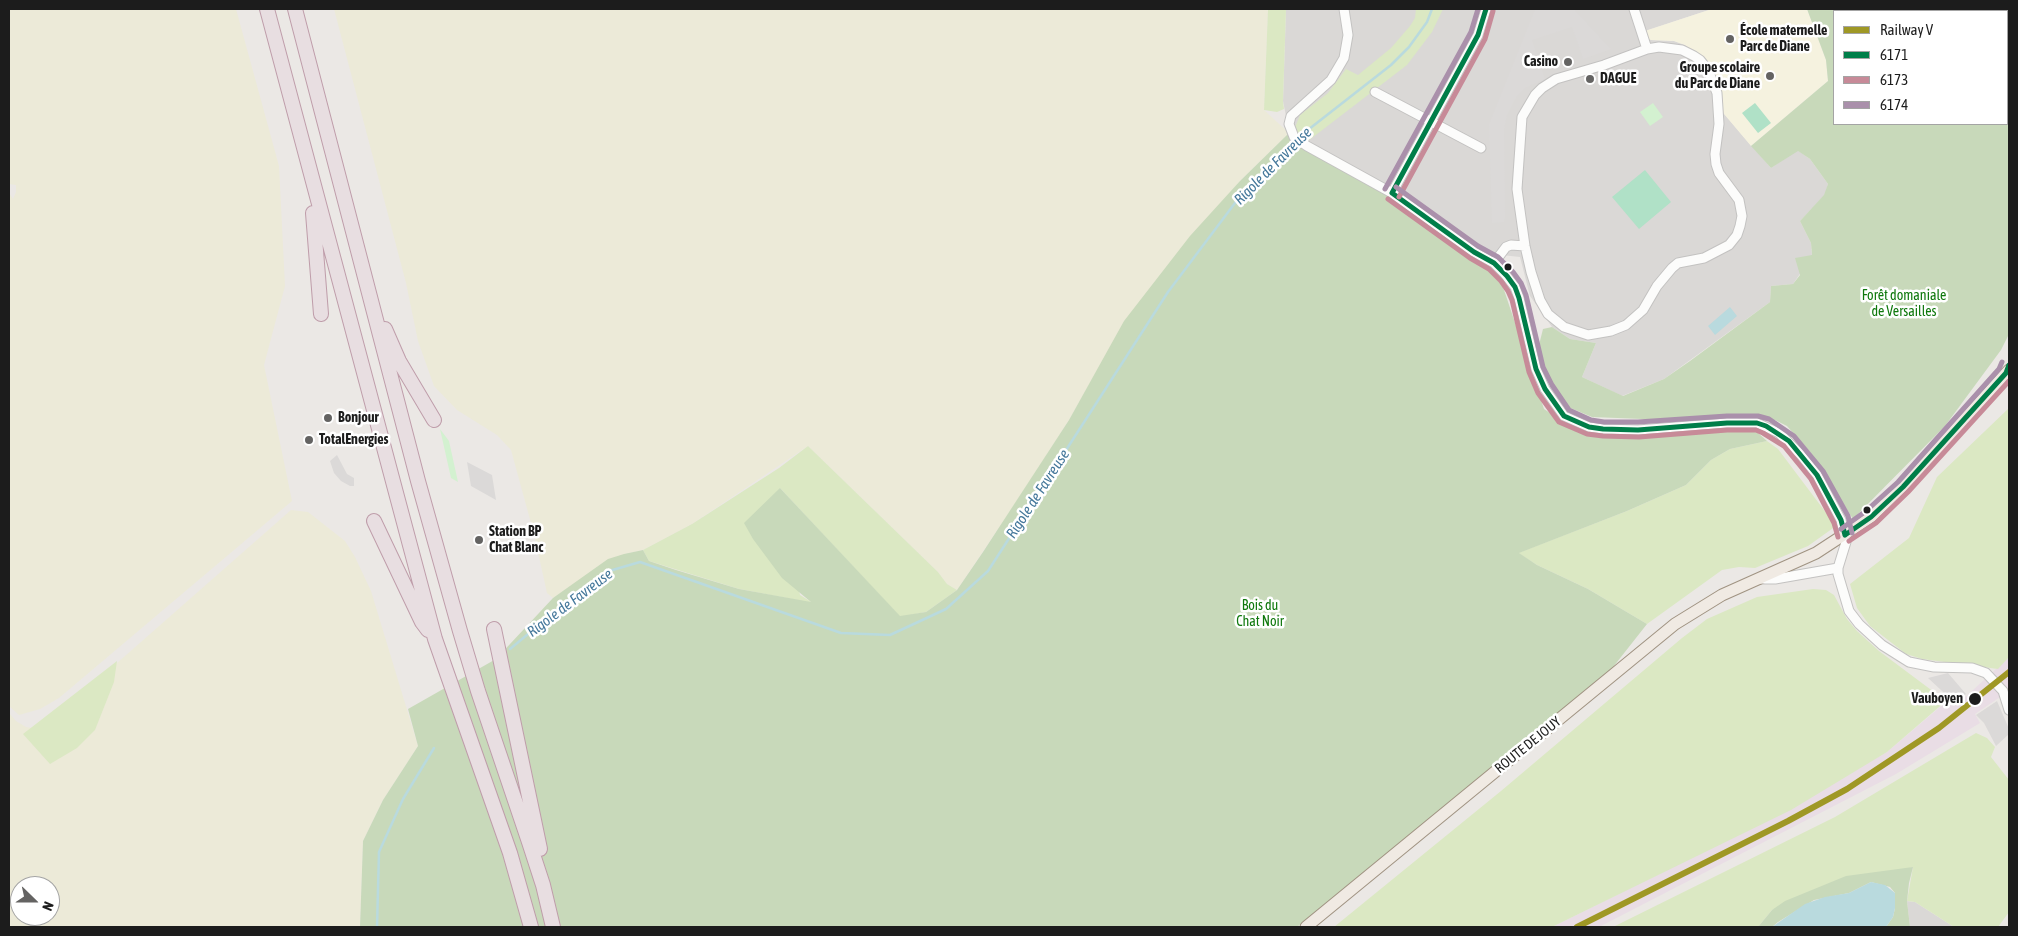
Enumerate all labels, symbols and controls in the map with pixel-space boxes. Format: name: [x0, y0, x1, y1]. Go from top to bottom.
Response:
legend: [1833, 10, 2008, 125]
text: Railway V: [1880, 21, 1933, 38]
place label: École maternelle Parc de Diane: [1740, 23, 1827, 56]
marker: École maternelle Parc de Diane: [1724, 33, 1736, 45]
text: 6171: [1880, 46, 1908, 63]
place label: Casino: [1524, 54, 1558, 70]
marker: Casino: [1562, 56, 1574, 68]
place label: Groupe scolaire du Parc de Diane: [1675, 60, 1760, 92]
marker: Groupe scolaire du Parc de Diane: [1764, 70, 1776, 82]
place label: DAGUE: [1600, 71, 1636, 87]
text: 6173: [1880, 71, 1908, 88]
marker: DAGUE: [1584, 73, 1596, 85]
text: 6174: [1880, 96, 1908, 113]
water label: Rigole de Favreuse: [1230, 123, 1316, 209]
unlabelled marker: [1503, 262, 1513, 272]
park label: Forêt domaniale de Versailles: [1862, 288, 1946, 321]
place label: Bonjour: [338, 410, 379, 426]
marker: Bonjour: [322, 412, 334, 424]
place label: TotalEnergies: [319, 432, 388, 448]
marker: TotalEnergies: [303, 434, 315, 446]
water label: Rigole de Favreuse: [1003, 446, 1073, 542]
unlabelled marker: [1862, 505, 1872, 515]
place label: Station BP Chat Blanc: [489, 524, 543, 556]
marker: Station BP Chat Blanc: [473, 534, 485, 546]
water label: Rigole de Favreuse: [524, 565, 616, 641]
park label: Bois du Chat Noir: [1236, 598, 1284, 630]
place label: Vauboyen: [1911, 691, 1963, 707]
marker: Vauboyen: [1967, 691, 1983, 707]
street label: ROUTE DE JOUY: [1492, 713, 1564, 777]
north arrow: [10, 876, 60, 926]
text: N: [39, 899, 57, 913]

